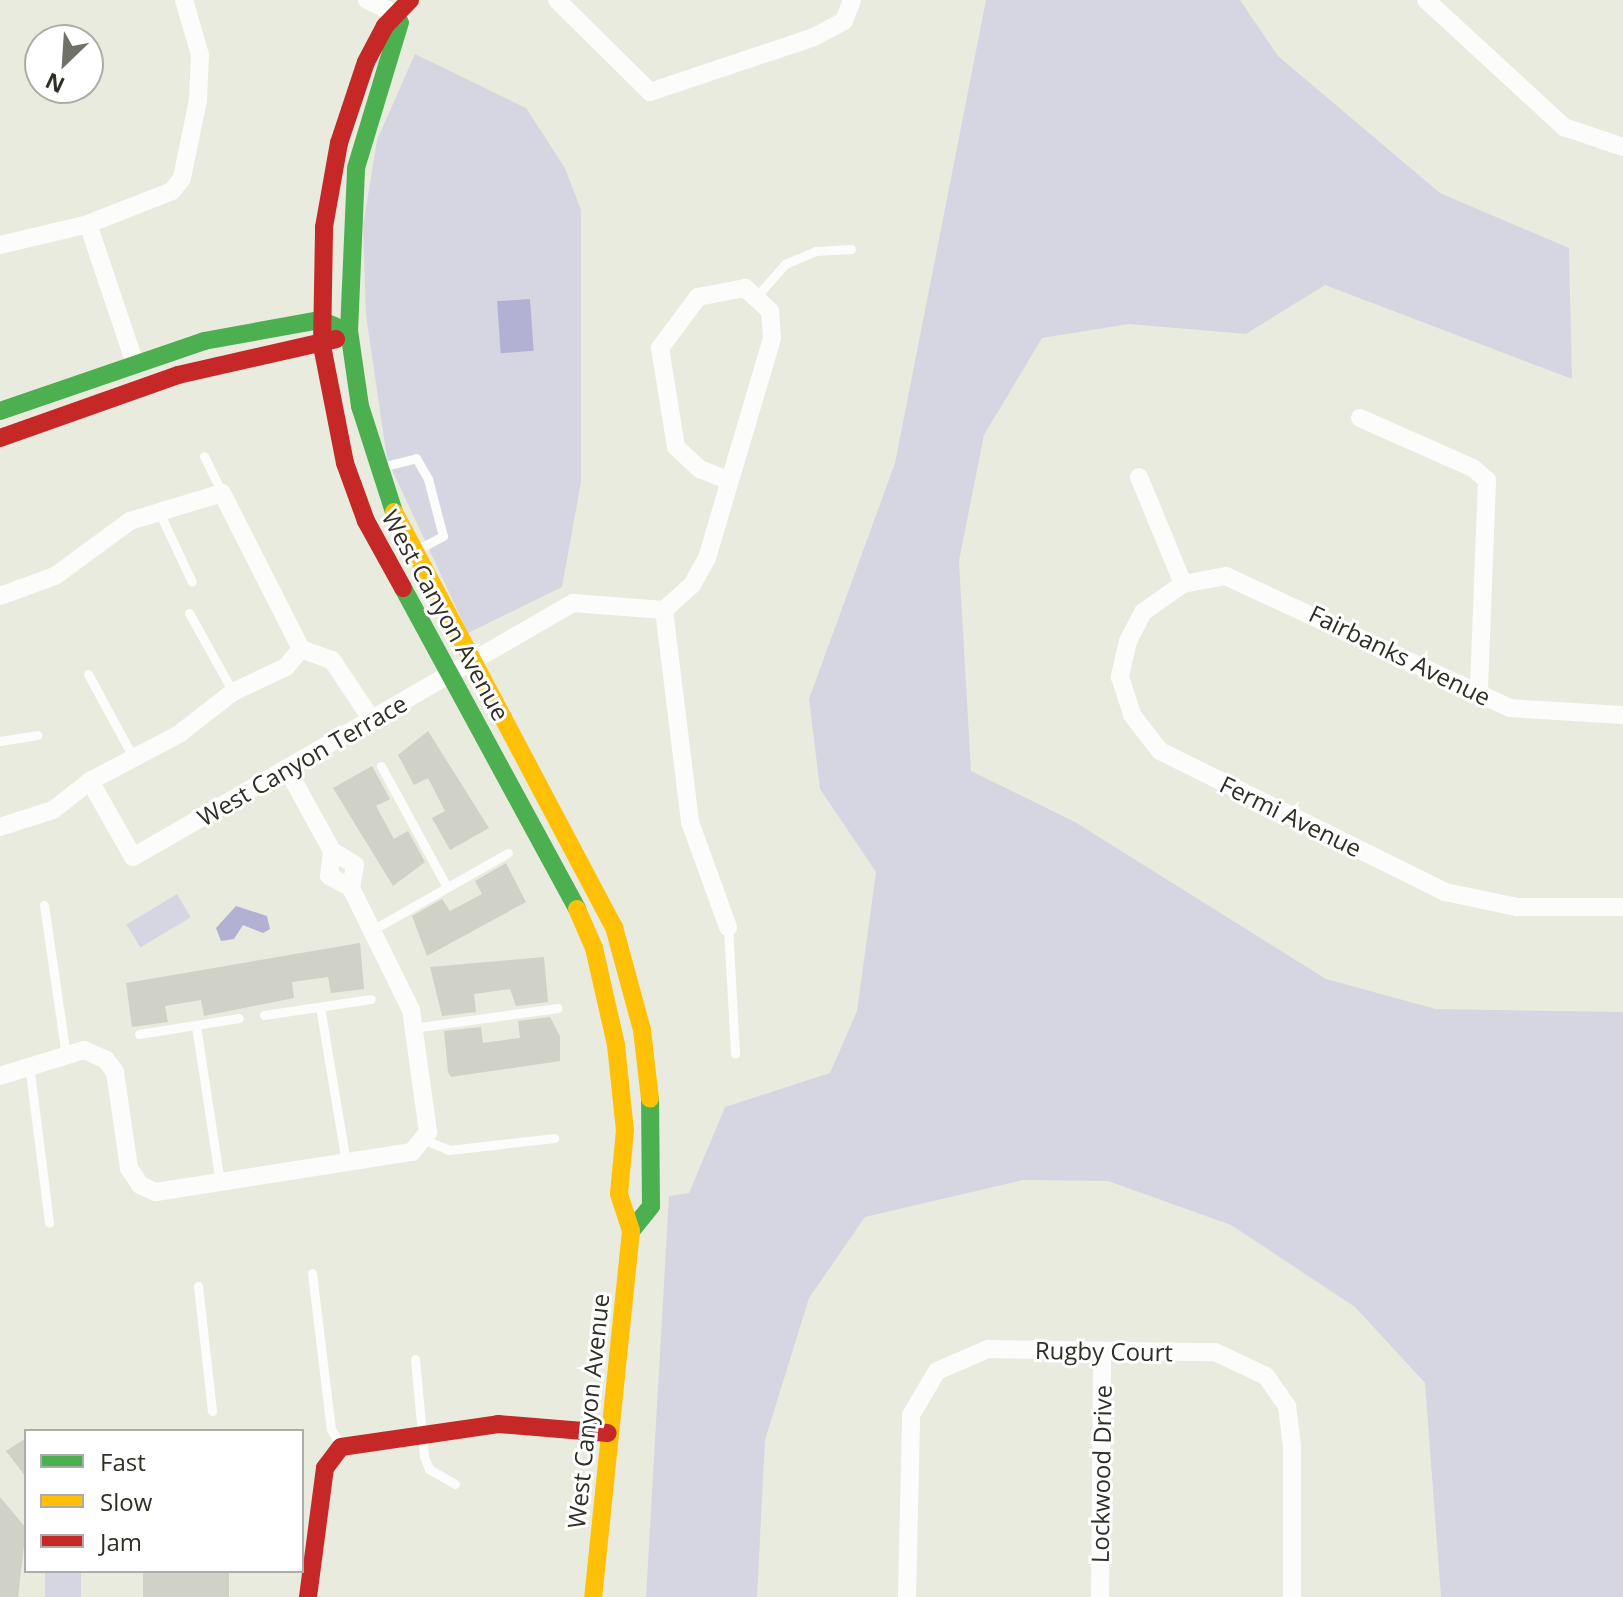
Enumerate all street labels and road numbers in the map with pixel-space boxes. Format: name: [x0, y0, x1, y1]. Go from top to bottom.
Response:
street label: West Canyon Avenue: [376, 505, 516, 725]
street label: Fairbanks Avenue: [1305, 599, 1495, 711]
street label: West Canyon Terrace: [192, 688, 412, 832]
street label: Fermi Avenue: [1216, 769, 1366, 863]
street label: West Canyon Avenue: [561, 1292, 615, 1530]
street label: Rugby Court: [1035, 1335, 1173, 1367]
street label: Lockwood Drive: [1085, 1385, 1117, 1563]

